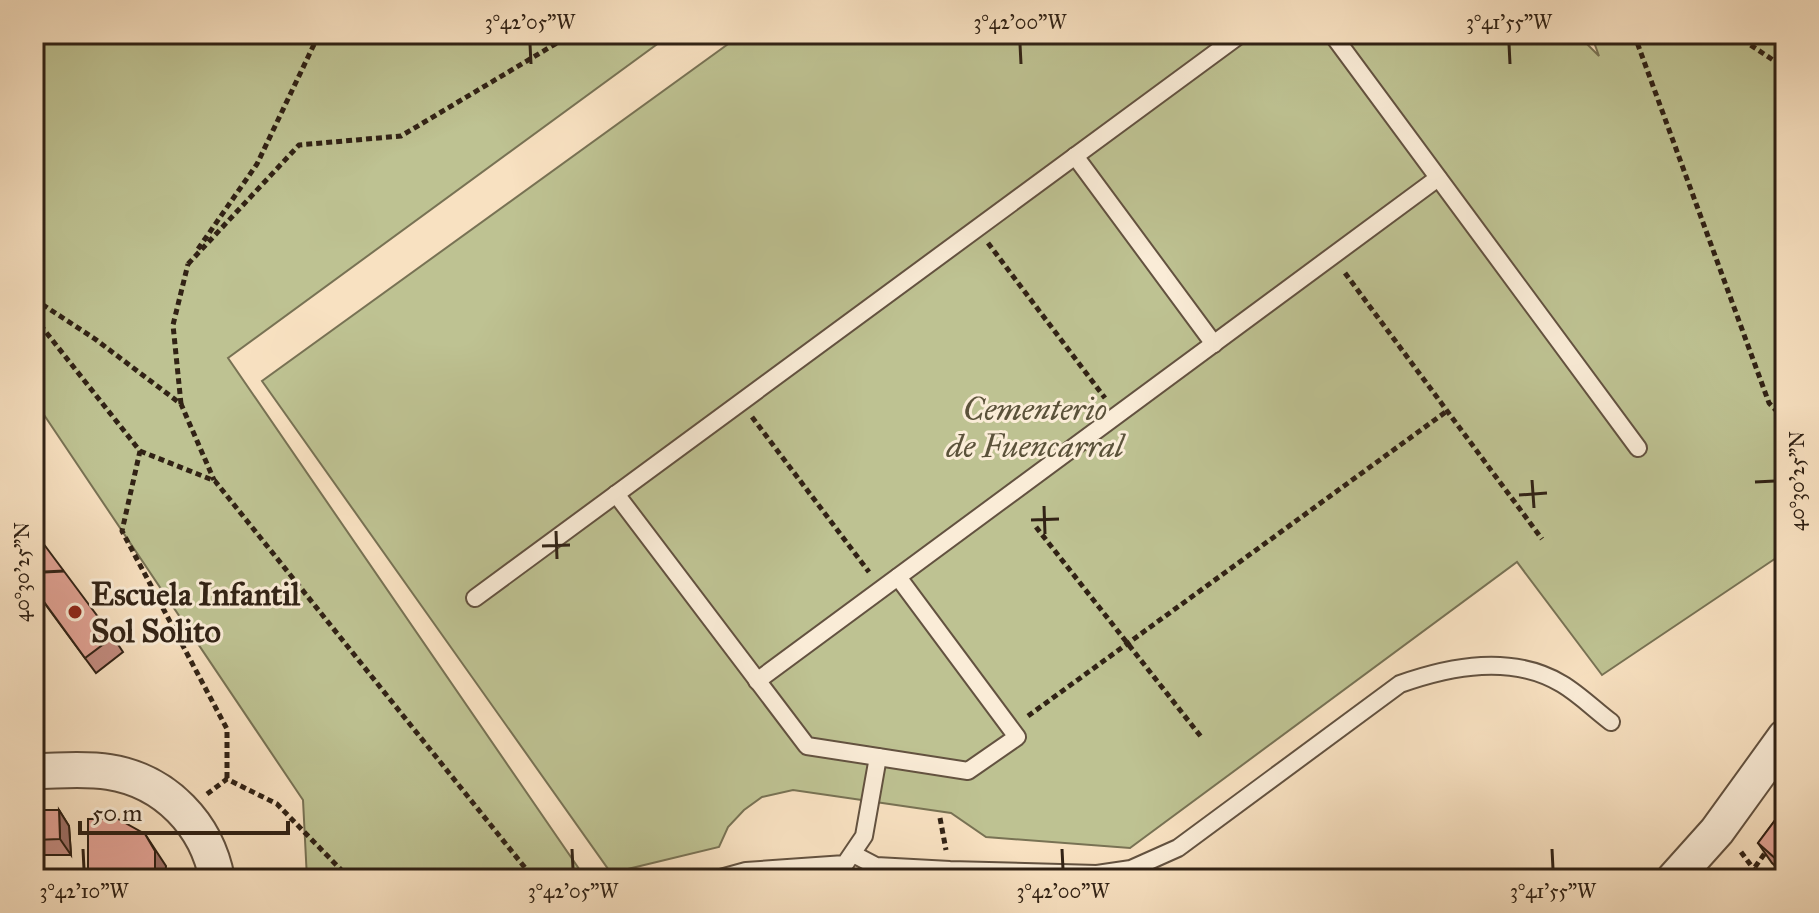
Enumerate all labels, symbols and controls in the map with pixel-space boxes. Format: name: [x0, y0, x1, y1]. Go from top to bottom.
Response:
text: 3°42'05"W: [485, 10, 576, 34]
text: 3°42'00"W: [974, 10, 1067, 34]
text: 3°41'55"W: [1466, 10, 1553, 34]
park label: Cementerio de Fuencarral: [945, 390, 1126, 466]
text: 40°30'25"N: [1785, 431, 1809, 531]
text: 40°30'25"N: [10, 522, 34, 622]
place label: Escuela Infantil Sol Solito: [91, 575, 301, 651]
marker: Escuela Infantil Sol Solito: [66, 603, 84, 621]
scale bar: [80, 785, 288, 835]
text: 50 m: [92, 798, 142, 828]
text: 3°42'10"W: [40, 879, 129, 903]
text: 3°42'05"W: [528, 879, 619, 903]
text: 3°42'00"W: [1017, 879, 1110, 903]
text: 3°41'55"W: [1510, 879, 1597, 903]

